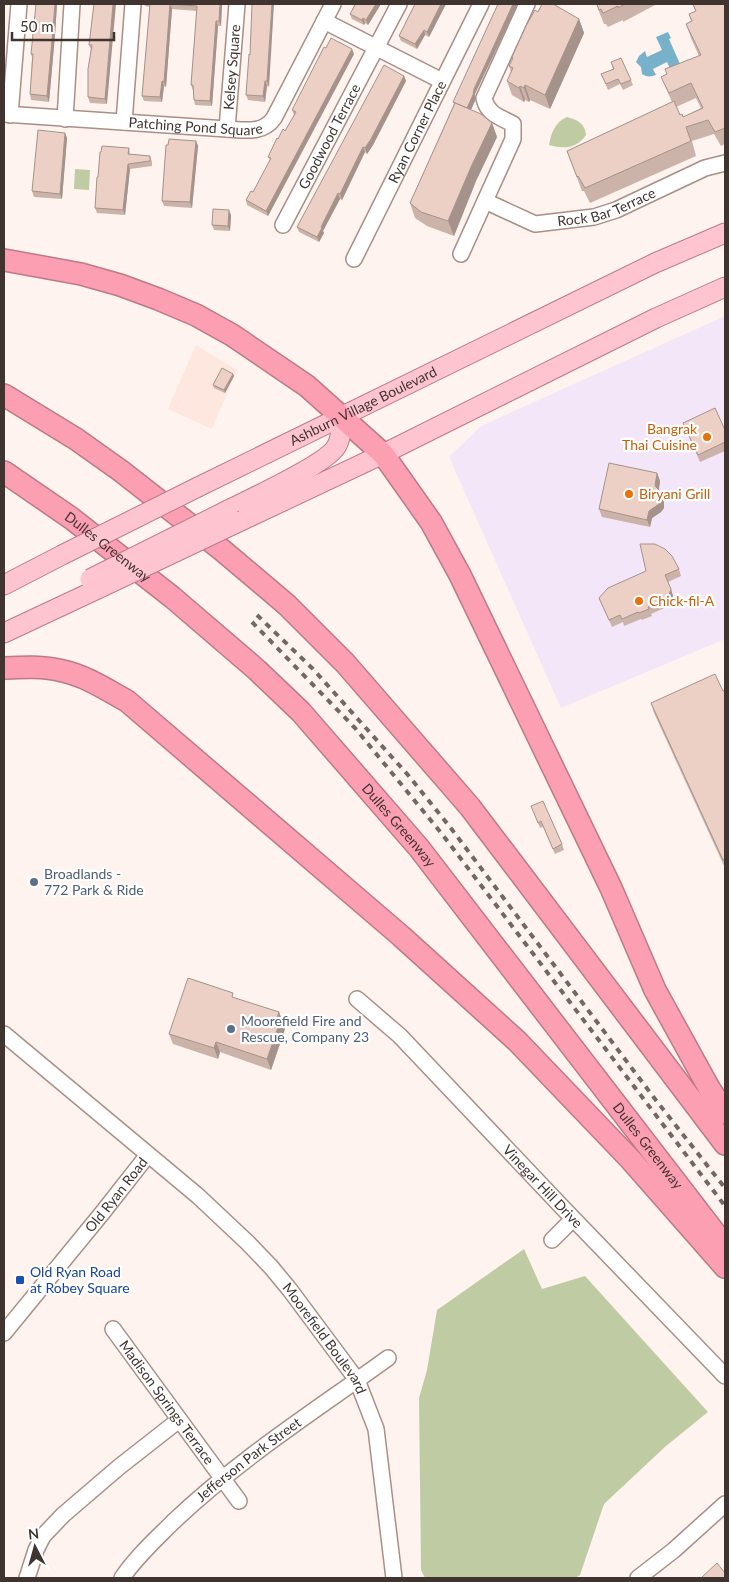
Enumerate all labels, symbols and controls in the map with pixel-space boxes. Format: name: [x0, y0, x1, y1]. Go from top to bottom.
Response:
scale bar: [12, 10, 115, 42]
text: 50 m: [20, 17, 54, 35]
street label: Kelsey Square: [220, 24, 243, 111]
street label: Ryan Corner Place: [384, 78, 450, 186]
street label: Goodwood Terrace: [294, 81, 364, 192]
street label: Patching Pond Square: [128, 113, 264, 138]
street label: Rock Bar Terrace: [556, 184, 658, 229]
street label: Ashburn Village Boulevard: [287, 362, 439, 449]
place label: Bangrak Thai Cuisine: [622, 420, 698, 453]
marker: Bangrak Thai Cuisine: [701, 431, 713, 443]
place label: Biryani Grill: [639, 485, 710, 502]
marker: Biryani Grill: [623, 488, 635, 500]
street label: Dulles Greenway: [62, 507, 155, 586]
place label: Chick-fil-A: [649, 592, 715, 609]
marker: Chick-fil-A: [633, 595, 645, 607]
street label: Dulles Greenway: [359, 780, 440, 871]
place label: Broadlands - 772 Park & Ride: [44, 865, 144, 898]
marker: Broadlands - 772 Park & Ride: [28, 876, 40, 888]
place label: Moorefield Fire and Rescue, Company 23: [241, 1012, 369, 1045]
marker: Moorefield Fire and Rescue, Company 23: [225, 1023, 237, 1035]
street label: Dulles Greenway: [610, 1099, 687, 1193]
street label: Vinegar Hill Drive: [499, 1141, 586, 1231]
street label: Old Ryan Road: [81, 1154, 151, 1235]
place label: Old Ryan Road at Robey Square: [30, 1263, 130, 1296]
marker: Old Ryan Road at Robey Square: [14, 1274, 26, 1286]
street label: Moorefield Boulevard: [279, 1279, 370, 1396]
street label: Madison Springs Terrace: [116, 1337, 218, 1467]
street label: Jefferson Park Street: [192, 1413, 304, 1505]
north arrow: [10, 1522, 60, 1572]
text: N: [27, 1525, 40, 1543]

